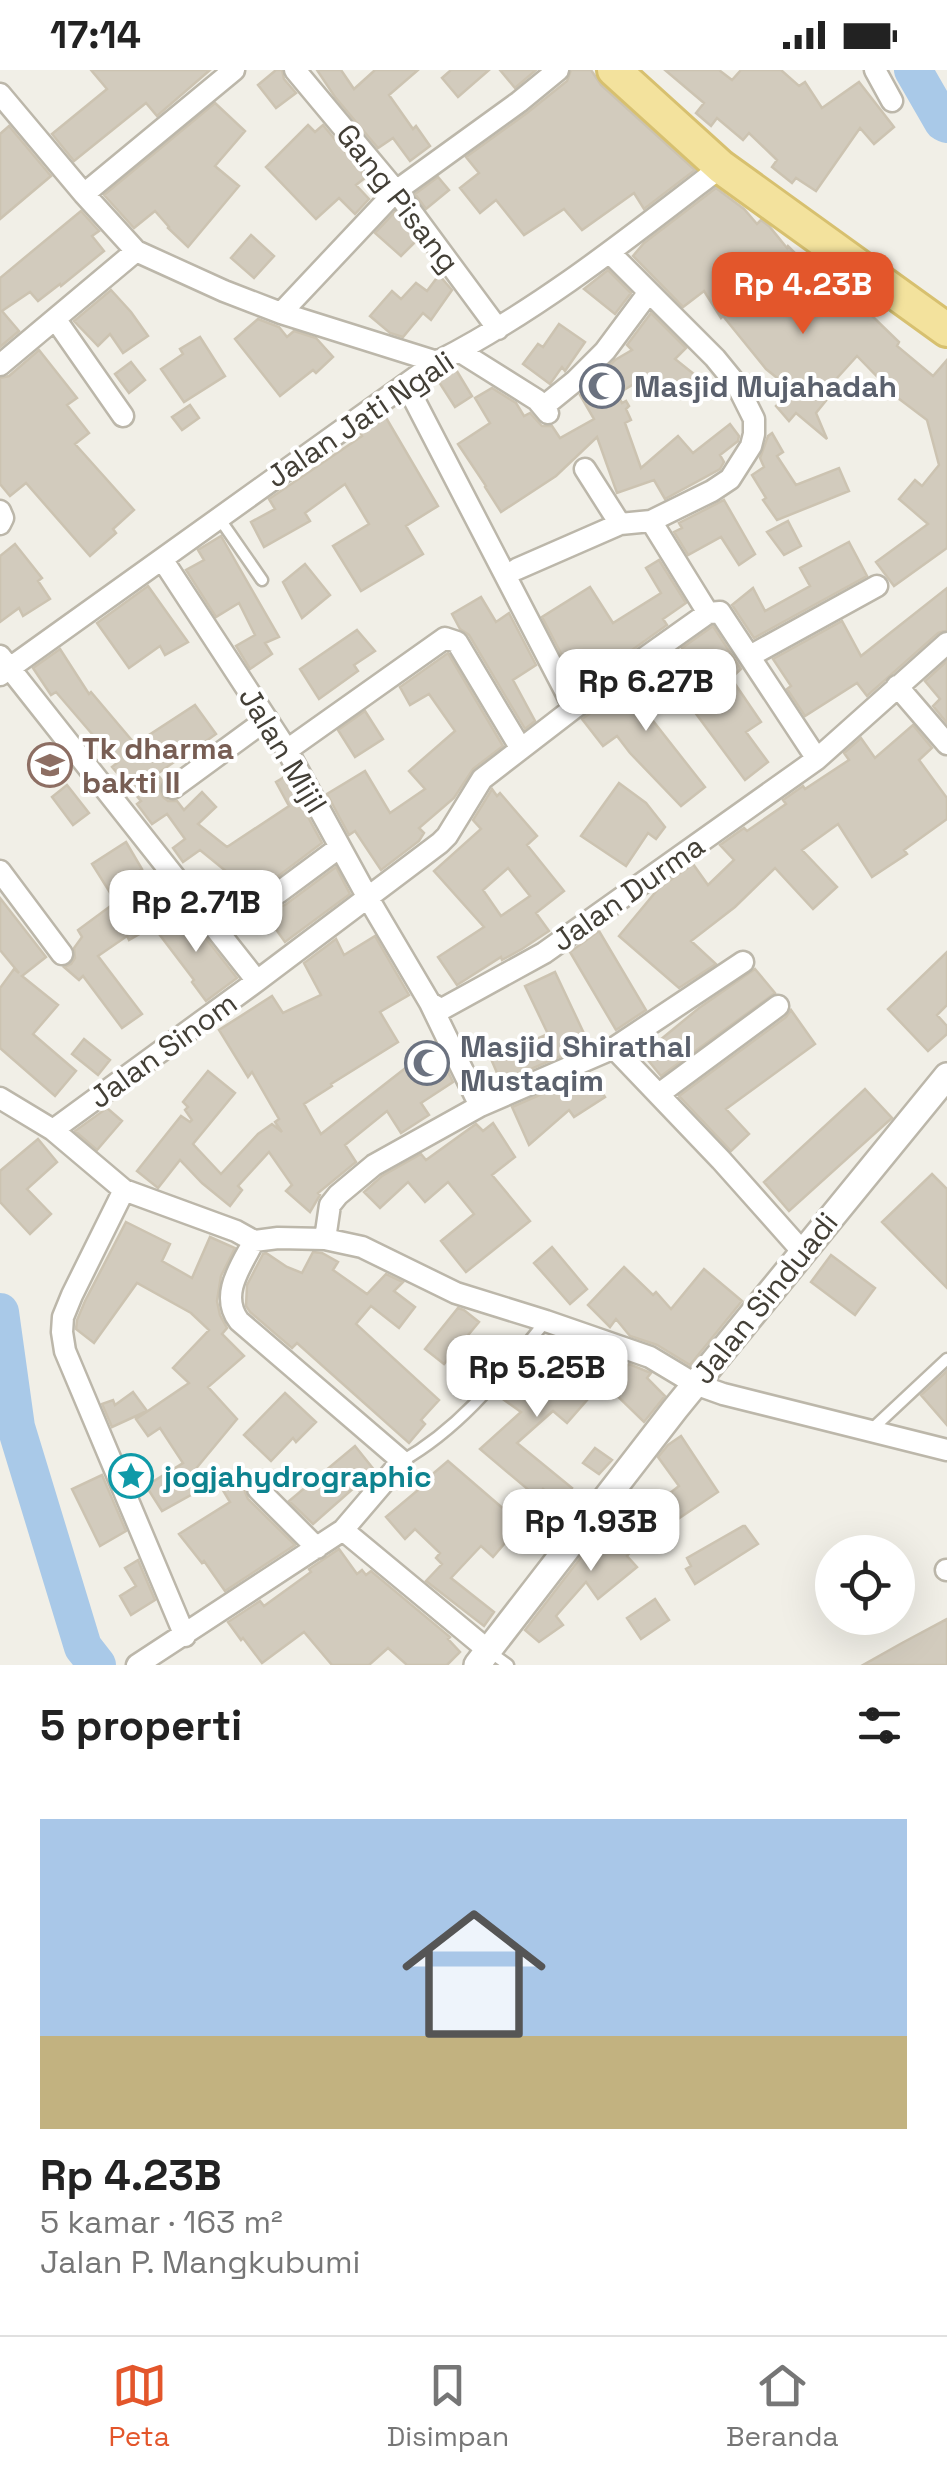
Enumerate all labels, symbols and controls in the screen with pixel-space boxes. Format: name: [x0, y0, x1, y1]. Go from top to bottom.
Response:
text: 17:14: [50, 11, 141, 59]
street label: Gang Pisang: [328, 116, 468, 280]
pin: Rp 4.23B: [700, 252, 906, 337]
text: Rp 4.23B: [734, 264, 872, 304]
street label: Jalan Jati Ngali: [259, 342, 461, 496]
mosque icon: Masjid Mujahadah: [579, 363, 625, 409]
place label: Masjid Mujahadah: [634, 367, 897, 406]
pin: Rp 6.27B: [543, 649, 749, 734]
text: Rp 6.27B: [578, 661, 714, 701]
street label: Jalan Mijil: [230, 680, 336, 820]
place label: Tk dharma bakti II: [82, 729, 234, 802]
school or university icon: Tk dharma bakti II: [27, 742, 73, 788]
street label: Jalan Durma: [544, 826, 712, 960]
pin: Rp 2.71B: [93, 870, 299, 955]
text: Rp 2.71B: [131, 882, 261, 922]
street label: Jalan Sinom: [81, 983, 245, 1117]
place label: Masjid Shirathal Mustaqim: [460, 1027, 692, 1100]
mosque icon: Masjid Shirathal Mustaqim: [404, 1040, 450, 1086]
street label: Jalan Sinduadi: [684, 1204, 846, 1392]
pin: Rp 5.25B: [434, 1335, 640, 1420]
text: Rp 5.25B: [469, 1347, 605, 1387]
place icon: jogjahydrographic: [108, 1453, 154, 1499]
place label: jogjahydrographic: [163, 1457, 432, 1496]
pin: Rp 1.93B: [488, 1489, 694, 1574]
text: Rp 1.93B: [524, 1501, 658, 1541]
map controls: [815, 1535, 915, 1635]
button: locate: [815, 1535, 915, 1635]
icon: filters: [852, 1698, 907, 1753]
text: 5 properti: [40, 1699, 242, 1752]
icon: home: [384, 1884, 564, 2064]
text: Rp 4.23B: [40, 2149, 222, 2202]
text: 5 kamar · 163 m²: [40, 2202, 283, 2242]
text: Jalan P. Mangkubumi: [40, 2242, 360, 2282]
tab: Peta: [108, 2358, 170, 2454]
tab: Disimpan: [387, 2358, 509, 2454]
tab: Beranda: [726, 2358, 839, 2454]

